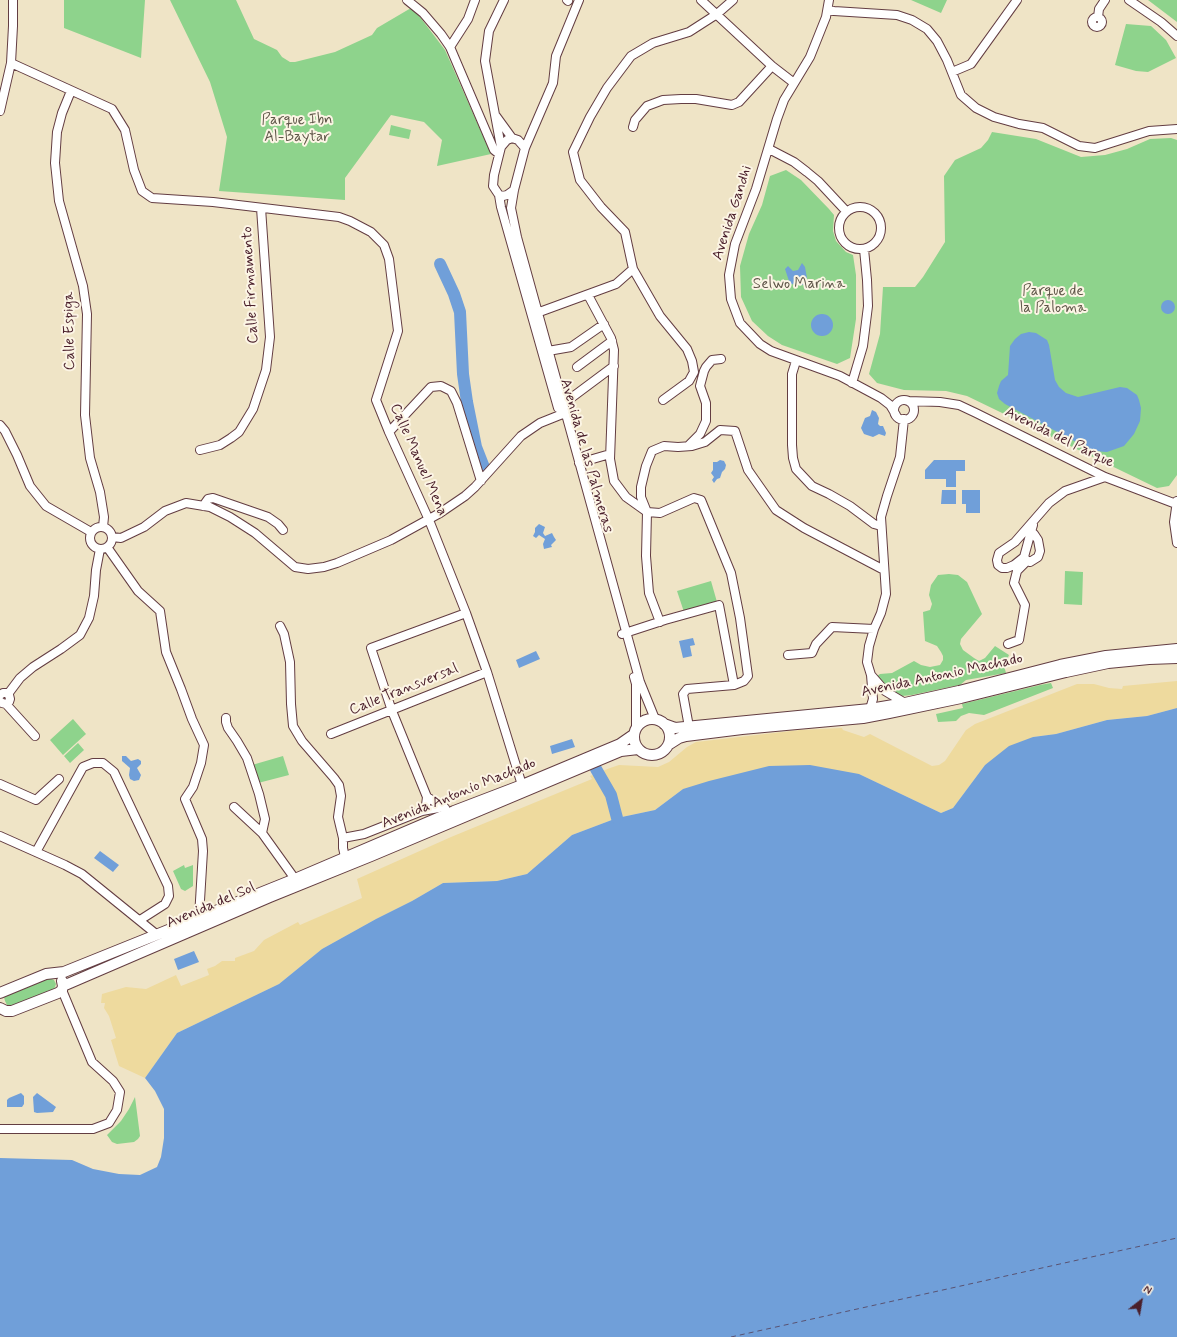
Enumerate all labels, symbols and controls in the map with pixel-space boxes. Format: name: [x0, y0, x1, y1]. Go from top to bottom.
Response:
park label: Parque Ibn Al-Baytar: [262, 112, 332, 147]
street label: Avenida Gandhi: [709, 163, 757, 263]
street label: Calle Firmamento: [239, 226, 263, 344]
park label: Selwo Marina: [753, 276, 845, 294]
park label: Parque de la Paloma: [1020, 283, 1086, 318]
street label: Calle Espiga: [60, 292, 80, 370]
street label: Avenida de las Palmeras: [555, 377, 617, 535]
street label: Calle Manuel Mena: [385, 401, 451, 519]
street label: Avenida del Parque: [1001, 404, 1117, 472]
street label: Avenida Antonio Machado: [860, 650, 1024, 702]
street label: Calle Transversal: [347, 660, 461, 720]
street label: Avenida Antonio Machado: [379, 755, 539, 833]
street label: Avenida del Sol: [164, 879, 258, 933]
north arrow: [1121, 1281, 1161, 1321]
text: N: [1140, 1283, 1154, 1299]

